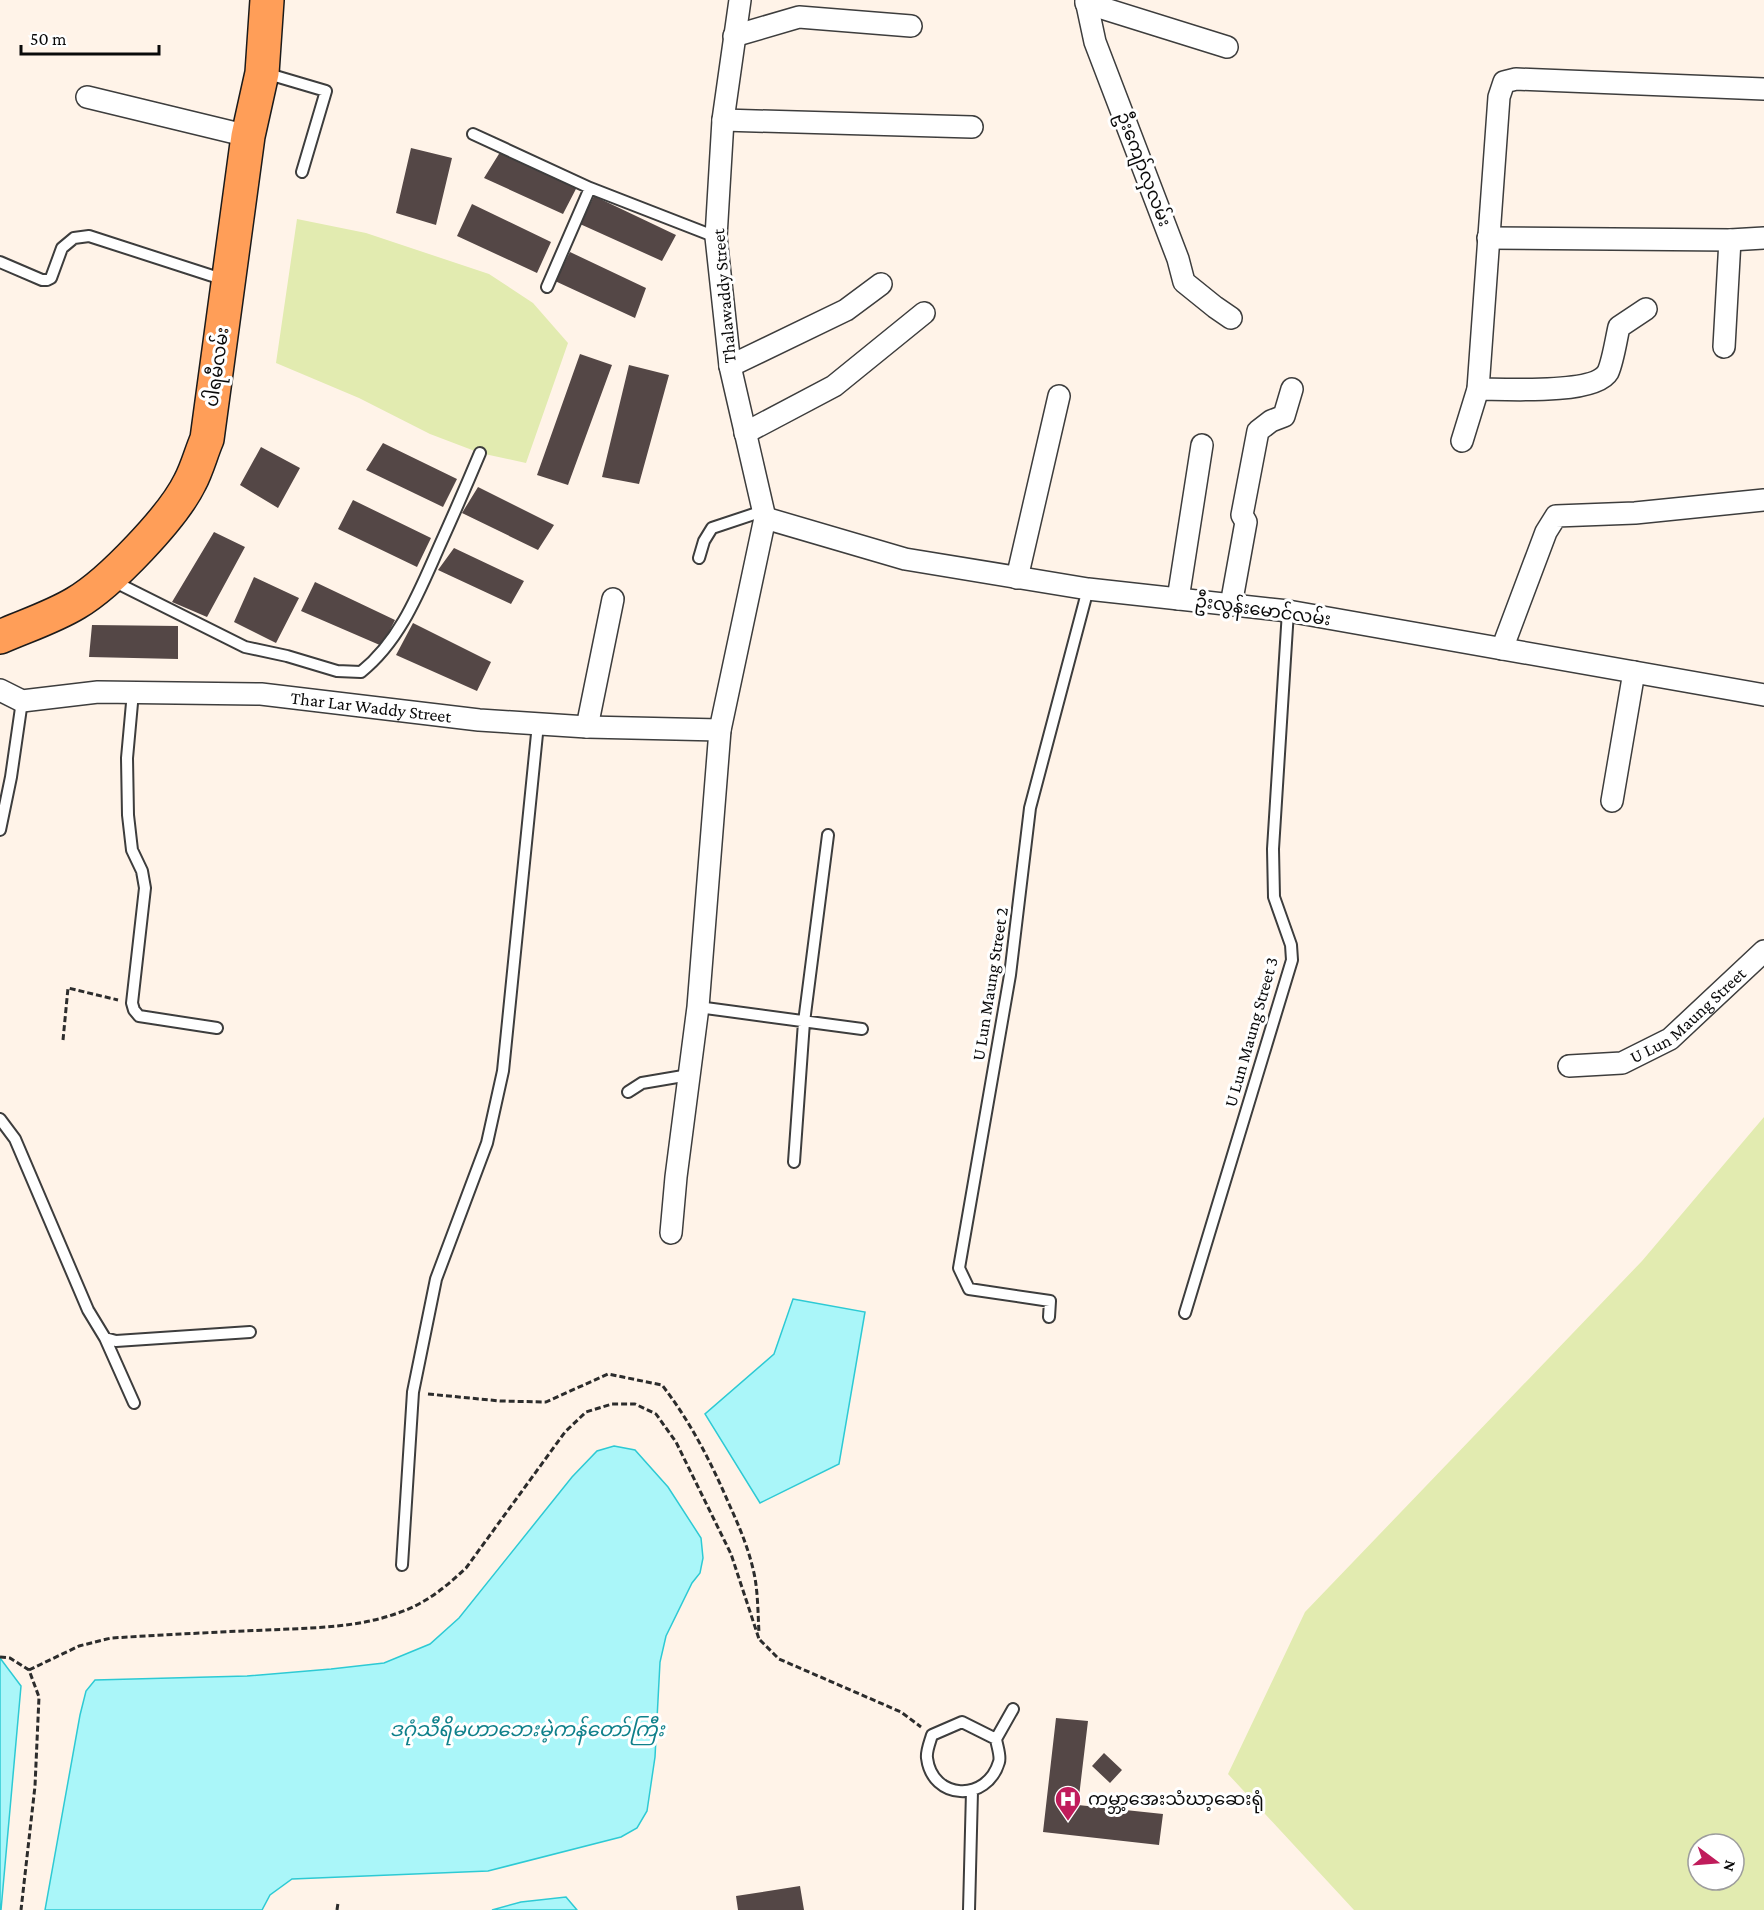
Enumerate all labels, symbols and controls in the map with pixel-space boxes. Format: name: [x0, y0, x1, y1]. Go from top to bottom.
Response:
scale bar: [21, 18, 159, 56]
text: 50 m: [30, 29, 67, 49]
street label: ဦးကျော်လှလမ်း: [1108, 108, 1178, 231]
street label: Thalawaddy Street: [708, 227, 740, 364]
street label: ပါရမီလမ်း: [198, 325, 237, 409]
street label: ဦးလွန်းမောင်လမ်း: [1193, 588, 1333, 634]
street label: Thar Lar Waddy Street: [290, 688, 454, 727]
street label: U Lun Maung Street 2: [968, 906, 1012, 1062]
street label: U Lun Maung Street 3: [1220, 955, 1282, 1109]
street label: U Lun Maung Street: [1627, 963, 1751, 1067]
water label: ဒဂုံသီရိမဟာဘေးမဲ့ကန်တော်ကြီး: [390, 1715, 665, 1746]
hospital icon: ကမ္ဘာ့အေးသံဃာ့ဆေးရုံ: [1053, 1784, 1083, 1822]
place label: ကမ္ဘာ့အေးသံဃာ့ဆေးရုံ: [1088, 1789, 1264, 1814]
north arrow: [1686, 1832, 1746, 1892]
text: N: [1720, 1858, 1740, 1874]

